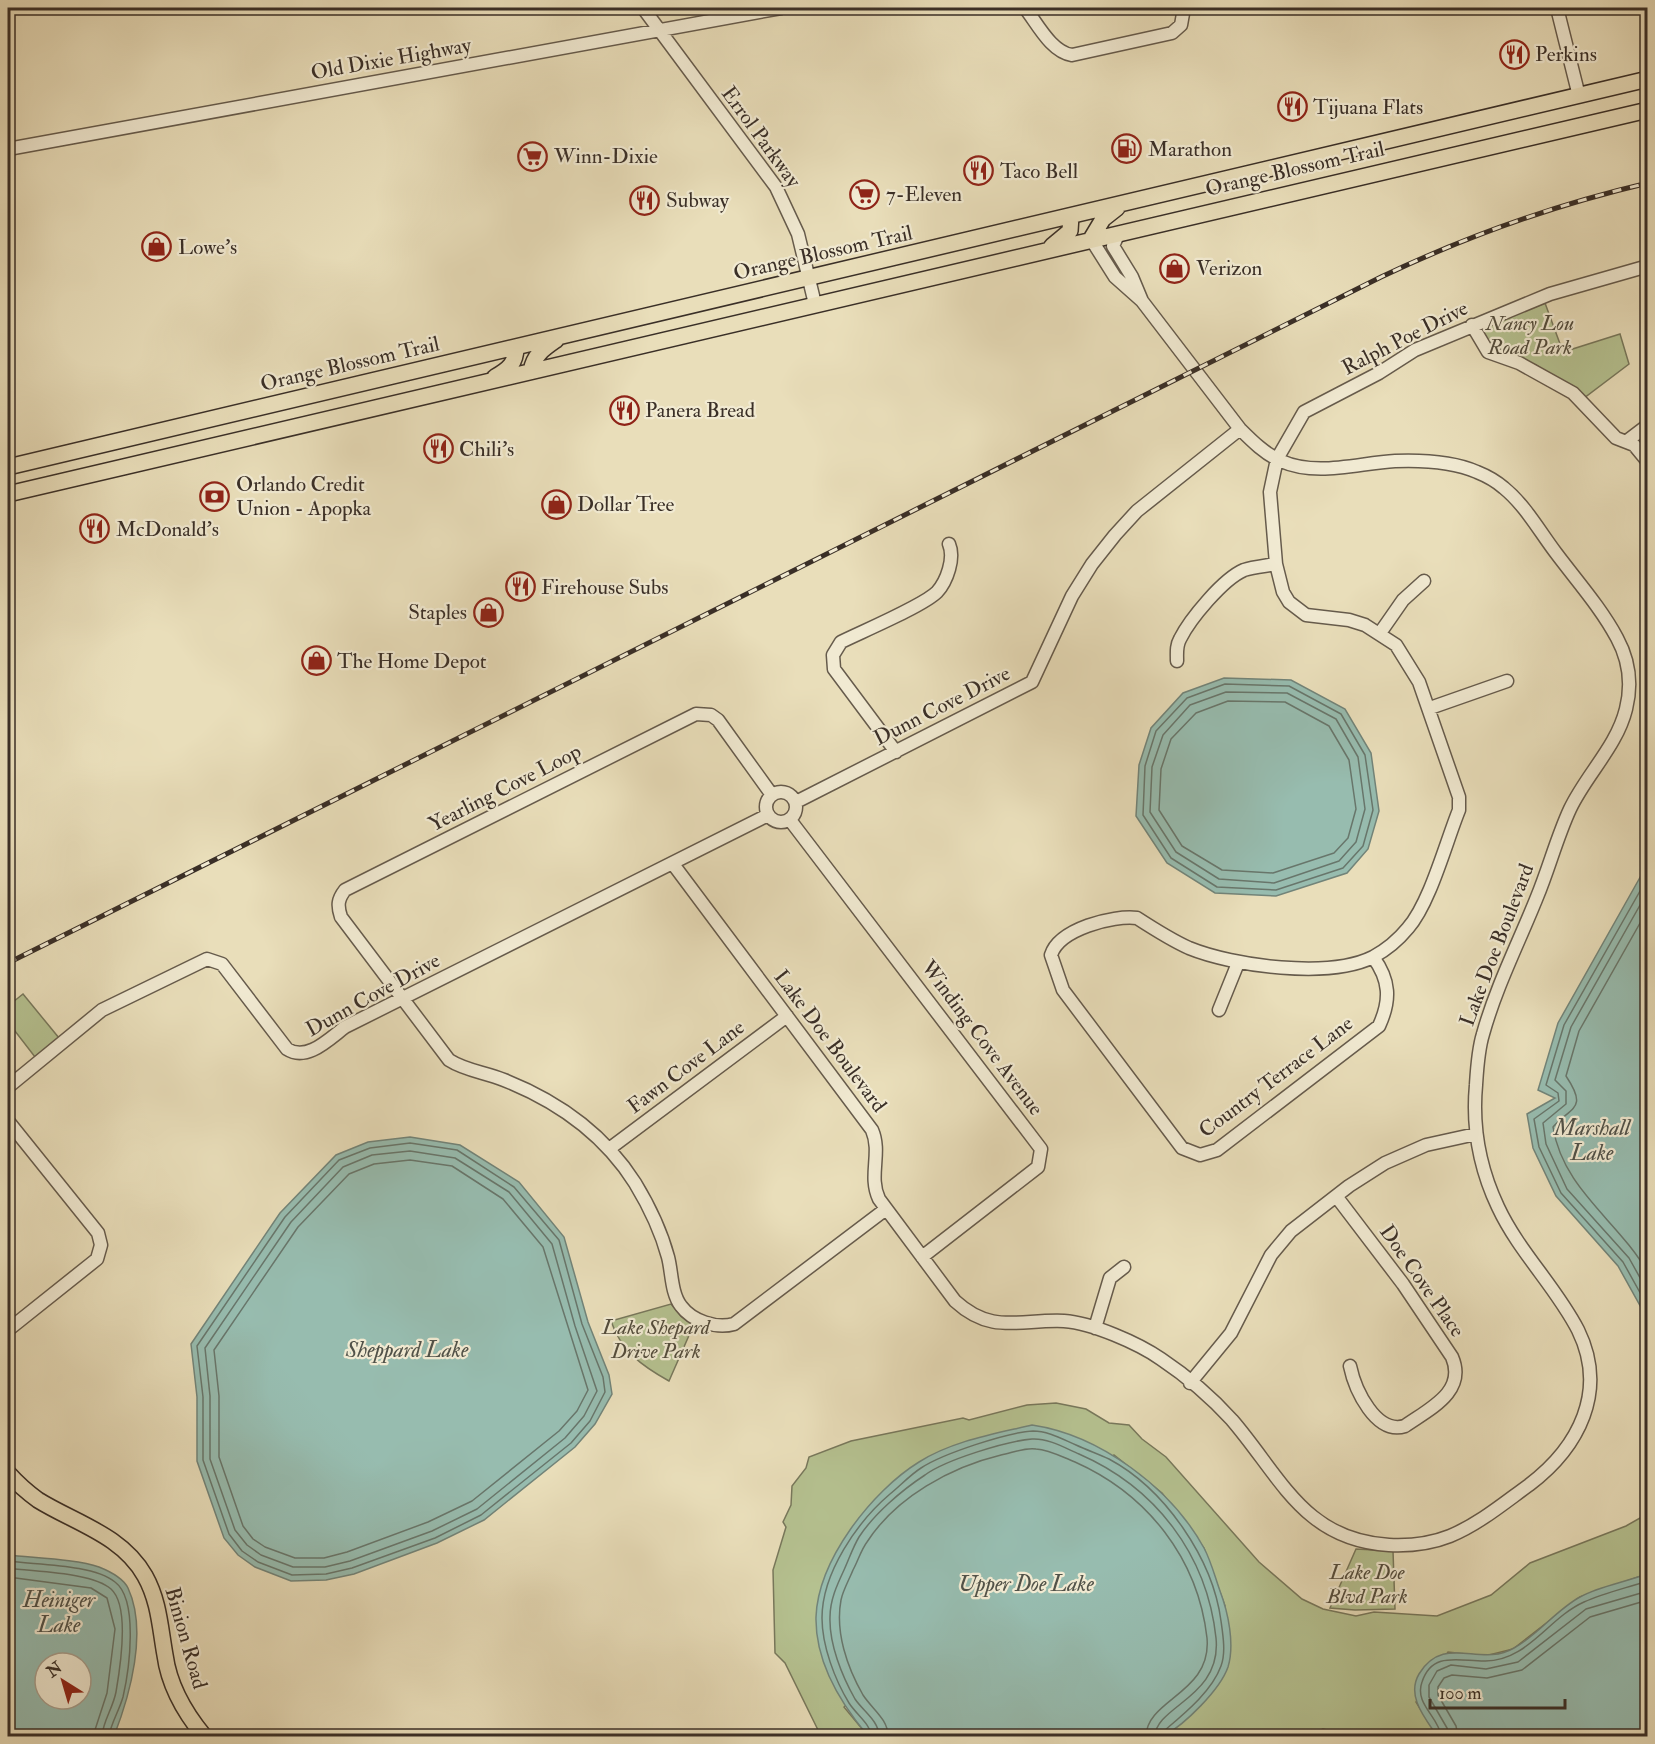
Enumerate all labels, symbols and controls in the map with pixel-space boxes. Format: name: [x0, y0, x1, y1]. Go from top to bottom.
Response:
street label: Old Dixie Highway: [309, 31, 474, 86]
restaurant icon: Perkins: [1498, 38, 1530, 70]
place label: Perkins: [1535, 41, 1597, 68]
street label: Errol Parkway: [715, 81, 807, 194]
restaurant icon: Tijuana Flats: [1276, 91, 1308, 123]
place label: Tijuana Flats: [1313, 94, 1423, 121]
fuel station icon: Marathon: [1111, 133, 1143, 165]
street label: Orange Blossom Trail: [1203, 135, 1388, 203]
place label: Marathon: [1148, 136, 1232, 163]
supermarket icon: Winn-Dixie: [517, 140, 549, 172]
place label: Winn-Dixie: [553, 143, 658, 170]
restaurant icon: Taco Bell: [963, 155, 995, 187]
place label: Taco Bell: [1000, 158, 1079, 185]
supermarket icon: 7-Eleven: [849, 178, 881, 210]
place label: 7-Eleven: [886, 181, 962, 208]
restaurant icon: Subway: [629, 184, 661, 216]
place label: Subway: [666, 187, 730, 214]
street label: Orange Blossom Trail: [731, 219, 916, 287]
shop icon: Lowe's: [141, 231, 173, 263]
place label: Lowe's: [178, 234, 237, 261]
shop icon: Verizon: [1159, 252, 1191, 284]
place label: Verizon: [1196, 255, 1263, 282]
street label: Ralph Poe Drive: [1337, 295, 1473, 381]
park label: Nancy Lou Road Park: [1485, 310, 1574, 361]
street label: Orange Blossom Trail: [258, 330, 443, 398]
restaurant icon: Panera Bread: [608, 394, 640, 426]
place label: Panera Bread: [645, 397, 756, 424]
restaurant icon: Chili's: [422, 433, 454, 465]
place label: Chili's: [459, 436, 514, 463]
place label: Orlando Credit Union - Apopka: [236, 471, 371, 522]
bank icon: Orlando Credit Union - Apopka: [199, 480, 231, 512]
shop icon: Dollar Tree: [540, 488, 572, 520]
place label: Dollar Tree: [577, 491, 675, 518]
restaurant icon: McDonald's: [79, 513, 111, 545]
place label: McDonald's: [116, 516, 219, 543]
restaurant icon: Firehouse Subs: [504, 571, 536, 603]
place label: Firehouse Subs: [541, 574, 668, 601]
shop icon: Staples: [472, 596, 504, 628]
place label: Staples: [408, 599, 467, 626]
shop icon: The Home Depot: [300, 645, 332, 677]
place label: The Home Depot: [337, 648, 487, 675]
street label: Dunn Cove Drive: [869, 660, 1015, 752]
street label: Yearling Cove Loop: [424, 738, 586, 838]
street label: Lake Doe Boulevard: [1454, 859, 1541, 1030]
street label: Dunn Cove Drive: [301, 947, 445, 1043]
street label: Winding Cove Avenue: [914, 954, 1049, 1121]
street label: Lake Doe Boulevard: [768, 964, 893, 1118]
street label: Country Terrace Lane: [1193, 1010, 1359, 1144]
street label: Fawn Cove Lane: [622, 1014, 750, 1120]
water label: Marshall Lake: [1552, 1114, 1632, 1167]
street label: Doe Cove Place: [1373, 1219, 1471, 1343]
park label: Lake Shepard Drive Park: [601, 1314, 711, 1365]
water label: Sheppard Lake: [345, 1336, 469, 1364]
park label: Lake Doe Blvd Park: [1325, 1559, 1408, 1610]
water label: Upper Doe Lake: [958, 1570, 1094, 1598]
street label: Binion Road: [159, 1584, 214, 1693]
water label: Heiniger Lake: [22, 1586, 97, 1639]
north arrow: [33, 1651, 93, 1711]
text: N: [42, 1657, 67, 1683]
scale bar: [1430, 1672, 1565, 1710]
text: 100 m: [1439, 1682, 1482, 1705]

